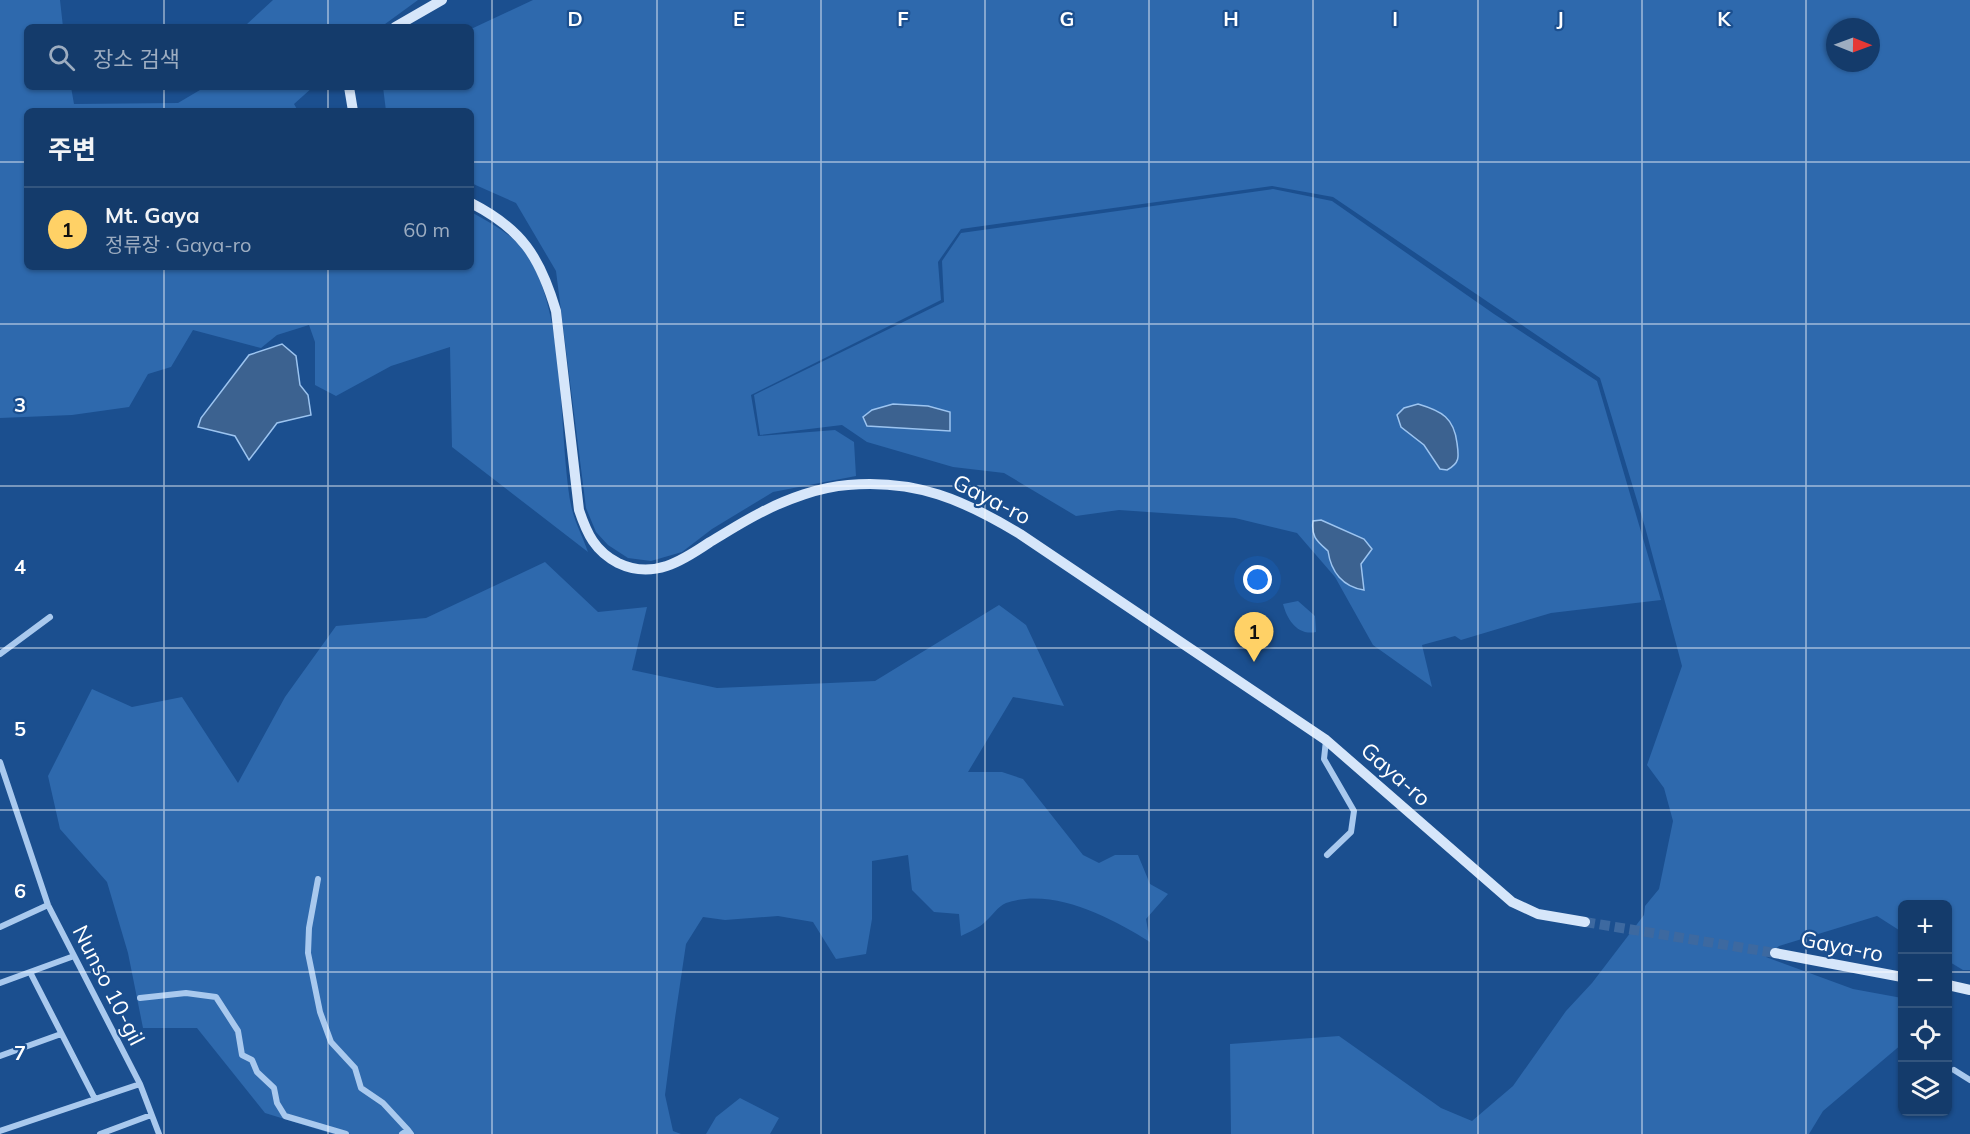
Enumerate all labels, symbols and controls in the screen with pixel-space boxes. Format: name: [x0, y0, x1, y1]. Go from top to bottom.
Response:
text: D: [567, 6, 583, 31]
text: E: [733, 6, 745, 31]
text: F: [897, 6, 909, 31]
text: G: [1060, 6, 1074, 31]
text: H: [1223, 6, 1239, 31]
text: I: [1392, 6, 1398, 31]
text: J: [1556, 6, 1564, 31]
text: K: [1717, 6, 1731, 31]
north arrow: [1826, 18, 1880, 72]
search box: [24, 24, 474, 90]
icon: search: [45, 41, 78, 74]
text: 장소 검색: [93, 45, 180, 73]
text: 주변: [48, 133, 96, 166]
text: Mt. Gaya: [105, 201, 200, 229]
text: 1: [62, 217, 74, 242]
text: 60 m: [403, 217, 450, 242]
text: 정류장 · Gaya-ro: [105, 232, 251, 257]
text: 3: [14, 392, 26, 417]
street label: Gaya-ro: [948, 468, 1036, 530]
text: 4: [14, 554, 26, 579]
your location: [1243, 565, 1272, 594]
pin: 1: [1234, 612, 1274, 662]
text: 5: [14, 716, 26, 741]
street label: Gaya-ro: [1355, 736, 1437, 812]
text: 6: [14, 878, 26, 903]
map controls: [1898, 900, 1952, 1116]
button: +: [1898, 900, 1952, 954]
street label: Nunso 10-gil: [67, 920, 151, 1050]
street label: Gaya-ro: [1798, 924, 1886, 968]
button: −: [1898, 954, 1952, 1008]
button: locate: [1898, 1008, 1952, 1062]
text: 7: [14, 1040, 26, 1065]
button: layers: [1898, 1062, 1952, 1116]

